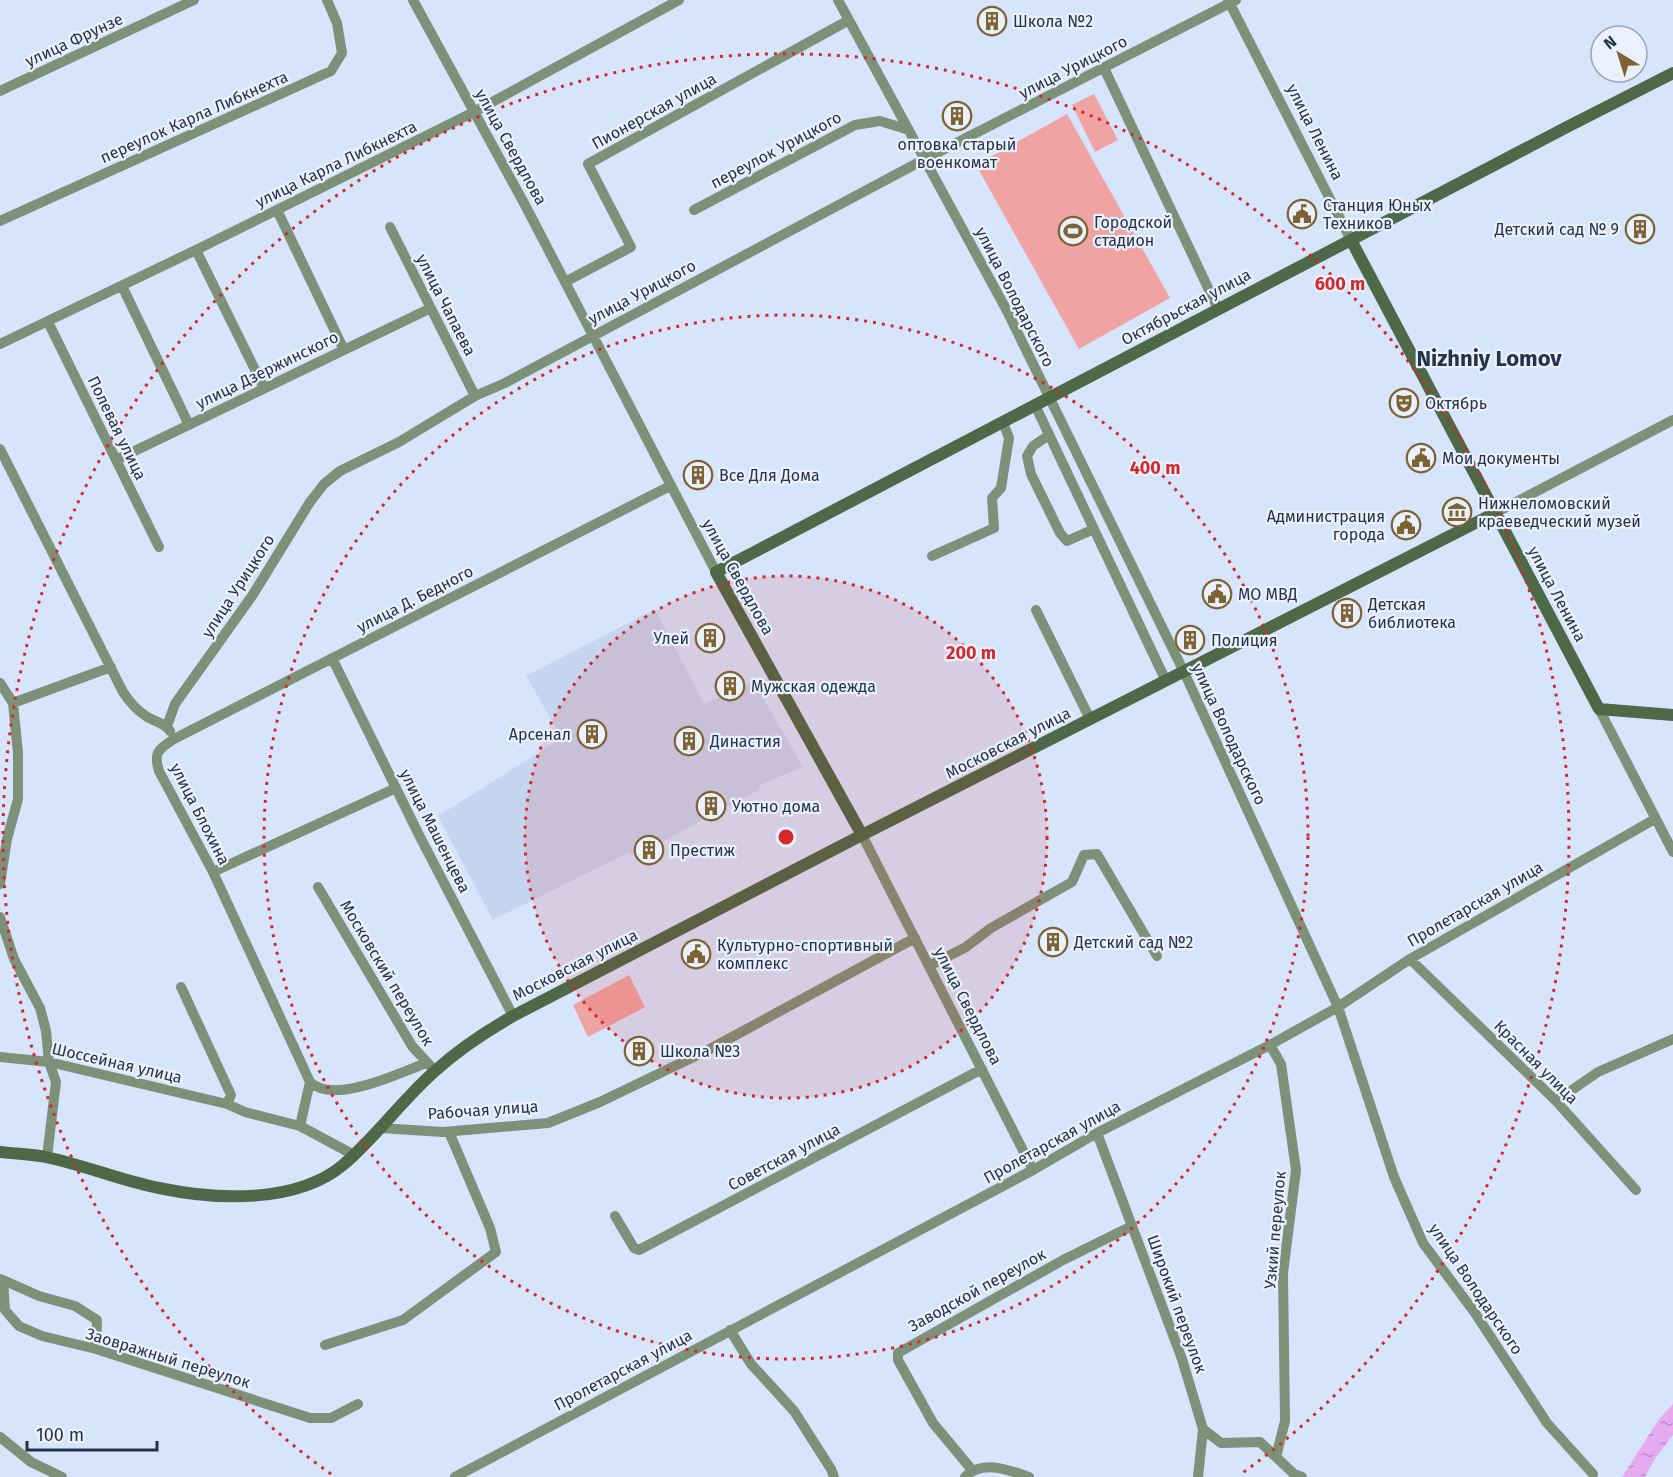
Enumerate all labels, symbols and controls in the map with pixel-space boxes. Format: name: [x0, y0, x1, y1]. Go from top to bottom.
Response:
building icon: Школа №2: [976, 5, 1008, 37]
street label: улица Фрунзе: [22, 9, 126, 71]
place label: Школа №2: [1013, 12, 1093, 31]
north arrow: [1589, 24, 1649, 84]
street label: улица Урицкого: [1016, 31, 1130, 103]
text: N: [1600, 32, 1620, 53]
street label: переулок Карла Либкнехта: [97, 67, 291, 167]
street label: Пионерская улица: [588, 69, 720, 153]
street label: улица Ленина: [1283, 81, 1347, 183]
street label: улица Свердлова: [471, 86, 551, 208]
building icon: оптовка старый военкомат: [941, 100, 973, 132]
street label: переулок Урицкого: [707, 107, 845, 193]
street label: улица Карла Либкнехта: [252, 117, 420, 211]
place label: оптовка старый военкомат: [898, 135, 1016, 172]
place label: Станция Юных Техников: [1323, 196, 1432, 233]
public building icon: Станция Юных Техников: [1286, 198, 1318, 230]
place label: Городской стадион: [1094, 213, 1172, 250]
building icon: Детский сад № 9: [1624, 213, 1656, 245]
sports icon: Городской стадион: [1057, 215, 1089, 247]
place label: Детский сад № 9: [1494, 220, 1619, 239]
street label: улица Володарского: [972, 224, 1058, 370]
street label: улица Чапаева: [412, 251, 480, 359]
street label: улица Урицкого: [585, 256, 699, 328]
street label: Октябрьская улица: [1118, 265, 1254, 349]
text: 600 m: [1315, 273, 1365, 295]
street label: улица Дзержинского: [193, 327, 341, 413]
district label: Nizhniy Lomov: [1416, 345, 1562, 372]
street label: Полевая улица: [84, 373, 150, 483]
theatre icon: Октябрь: [1388, 387, 1420, 419]
place label: Октябрь: [1425, 394, 1487, 413]
public building icon: Мои документы: [1405, 442, 1437, 474]
place label: Мои документы: [1442, 449, 1560, 468]
text: 400 m: [1130, 457, 1180, 479]
building icon: Все Для Дома: [682, 459, 714, 491]
place label: Все Для Дома: [719, 466, 820, 485]
place label: Нижнеломовский краеведческий музей: [1478, 494, 1641, 531]
museum icon: Нижнеломовский краеведческий музей: [1441, 496, 1473, 528]
place label: Администрация города: [1267, 507, 1385, 544]
public building icon: Администрация города: [1390, 509, 1422, 541]
street label: улица Свердлова: [698, 516, 778, 638]
street label: улица Урицкого: [198, 531, 278, 641]
street label: улица Ленина: [1524, 543, 1590, 645]
street label: улица Д. Бедного: [354, 561, 476, 637]
public building icon: МО МВД: [1201, 578, 1233, 610]
place label: МО МВД: [1238, 585, 1298, 604]
place label: Детская библиотека: [1367, 595, 1456, 632]
building icon: Детская библиотека: [1331, 597, 1363, 629]
building icon: Улей: [694, 622, 726, 654]
building icon: Полиция: [1174, 624, 1206, 656]
place label: Улей: [654, 629, 689, 648]
place label: Полиция: [1211, 631, 1278, 650]
text: 200 m: [946, 642, 996, 664]
street label: улица Володарского: [1188, 660, 1270, 808]
building icon: Мужская одежда: [714, 670, 746, 702]
place label: Мужская одежда: [751, 677, 876, 696]
street label: Московская улица: [942, 703, 1074, 783]
building icon: Арсенал: [576, 718, 608, 750]
place label: Арсенал: [509, 725, 571, 744]
building icon: Династия: [673, 725, 705, 757]
place label: Династия: [709, 732, 781, 751]
street label: улица Блохина: [166, 760, 234, 868]
street label: улица Машенцева: [396, 766, 474, 896]
building icon: Уютно дома: [695, 790, 727, 822]
place label: Уютно дома: [732, 797, 820, 816]
centre of rings: [776, 827, 796, 847]
building icon: Престиж: [633, 834, 665, 866]
place label: Престиж: [670, 841, 735, 860]
street label: Пролетарская улица: [1404, 857, 1546, 951]
street label: Московский переулок: [336, 897, 438, 1050]
street label: Московская улица: [509, 925, 641, 1005]
building icon: Детский сад №2: [1037, 926, 1069, 958]
place label: Детский сад №2: [1073, 933, 1194, 952]
place label: Культурно-спортивный комплекс: [717, 936, 893, 973]
public building icon: Культурно-спортивный комплекс: [680, 938, 712, 970]
street label: улица Свердлова: [930, 944, 1006, 1068]
street label: Красная улица: [1490, 1016, 1582, 1108]
building icon: Школа №3: [623, 1035, 655, 1067]
street label: Шоссейная улица: [50, 1039, 184, 1087]
place label: Школа №3: [660, 1042, 740, 1061]
street label: Пролетарская улица: [980, 1096, 1124, 1188]
street label: Рабочая улица: [427, 1097, 539, 1123]
street label: Советская улица: [725, 1119, 843, 1195]
street label: Узкий переулок: [1260, 1169, 1290, 1290]
street label: улица Володарского: [1425, 1220, 1527, 1358]
street label: Широкий переулок: [1143, 1232, 1211, 1376]
street label: Заводской переулок: [905, 1244, 1050, 1336]
street label: Заовражный переулок: [83, 1324, 253, 1392]
street label: Пролетарская улица: [551, 1325, 695, 1415]
scale bar: [27, 1414, 158, 1452]
text: 100 m: [36, 1424, 84, 1446]

